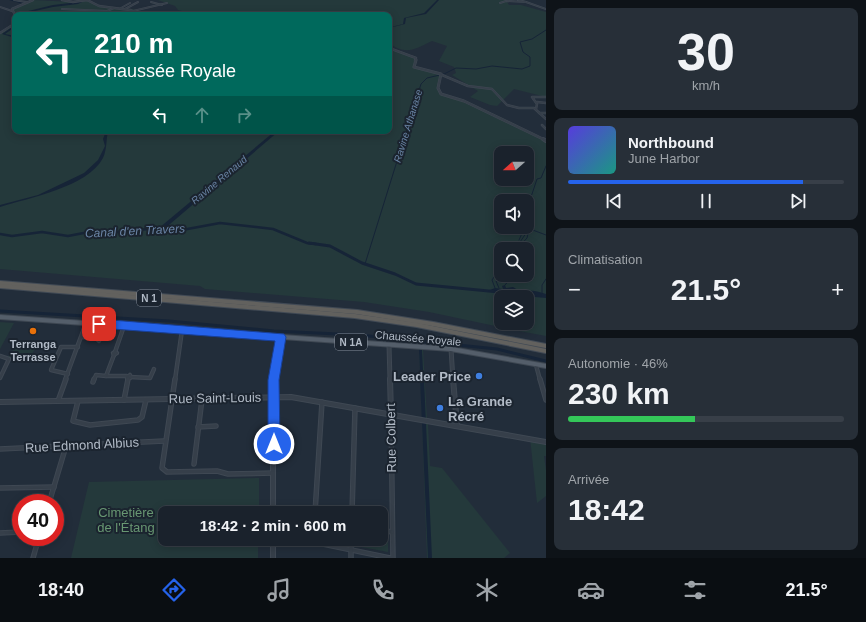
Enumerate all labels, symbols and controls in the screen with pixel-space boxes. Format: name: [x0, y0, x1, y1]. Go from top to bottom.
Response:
text: 30: [677, 23, 735, 81]
icon: left: [28, 28, 80, 80]
text: 210 m: [94, 28, 173, 59]
text: Chaussée Royale: [94, 61, 236, 81]
text: km/h: [692, 78, 720, 93]
water label: Ravine Athanase: [392, 88, 424, 164]
icon: left: [149, 104, 171, 126]
icon: ahead: [191, 104, 213, 126]
icon: right: [233, 104, 255, 126]
text: Northbound: [628, 134, 714, 151]
north arrow: [494, 146, 534, 186]
map controls: [494, 146, 534, 330]
text: June Harbor: [628, 151, 700, 166]
water label: Ravine Renaud: [189, 153, 249, 206]
icon: previous: [603, 190, 625, 212]
icon: pause: [695, 190, 717, 212]
icon: next: [787, 190, 809, 212]
button: sound: [494, 194, 534, 234]
water label: Canal d'en Travers: [85, 221, 185, 241]
button: search: [494, 242, 534, 282]
text: Climatisation: [568, 252, 642, 267]
text: 21.5°: [671, 273, 741, 306]
text: −: [568, 277, 581, 302]
text: +: [831, 277, 844, 302]
road number: N 1: [137, 290, 161, 306]
button: layers: [494, 290, 534, 330]
pin: [82, 307, 116, 341]
icon: arrive: [88, 313, 110, 335]
marker: Terranga Terrasse: [28, 326, 38, 336]
street label: Chaussée Royale: [374, 328, 462, 348]
road number: N 1A: [335, 334, 367, 350]
place label: Terranga Terrasse: [10, 338, 57, 363]
text: Autonomie · 46%: [568, 356, 668, 371]
place label: Leader Price: [393, 369, 471, 384]
marker: Leader Price: [474, 371, 484, 381]
text: 230 km: [568, 377, 670, 410]
street label: Rue Saint-Louis: [169, 390, 262, 406]
place label: La Grande Récré: [448, 394, 512, 424]
street label: Rue Colbert: [383, 403, 399, 473]
marker: La Grande Récré: [435, 403, 445, 413]
position arrow: [253, 423, 295, 465]
street label: Rue Edmond Albius: [25, 434, 140, 455]
text: Arrivée: [568, 472, 609, 487]
text: 18:42: [568, 493, 645, 526]
speed limit sign: 40: [12, 494, 64, 546]
park label: Cimetière de l'Étang: [97, 505, 155, 535]
text: 18:42 · 2 min · 600 m: [200, 517, 346, 534]
icon: directions: [160, 576, 188, 604]
icon: music: [265, 576, 293, 604]
icon: phone: [369, 576, 397, 604]
icon: climate: [473, 576, 501, 604]
icon: car: [577, 576, 605, 604]
icon: filters: [681, 576, 709, 604]
text: 18:40: [38, 580, 84, 600]
text: 21.5°: [786, 580, 828, 600]

